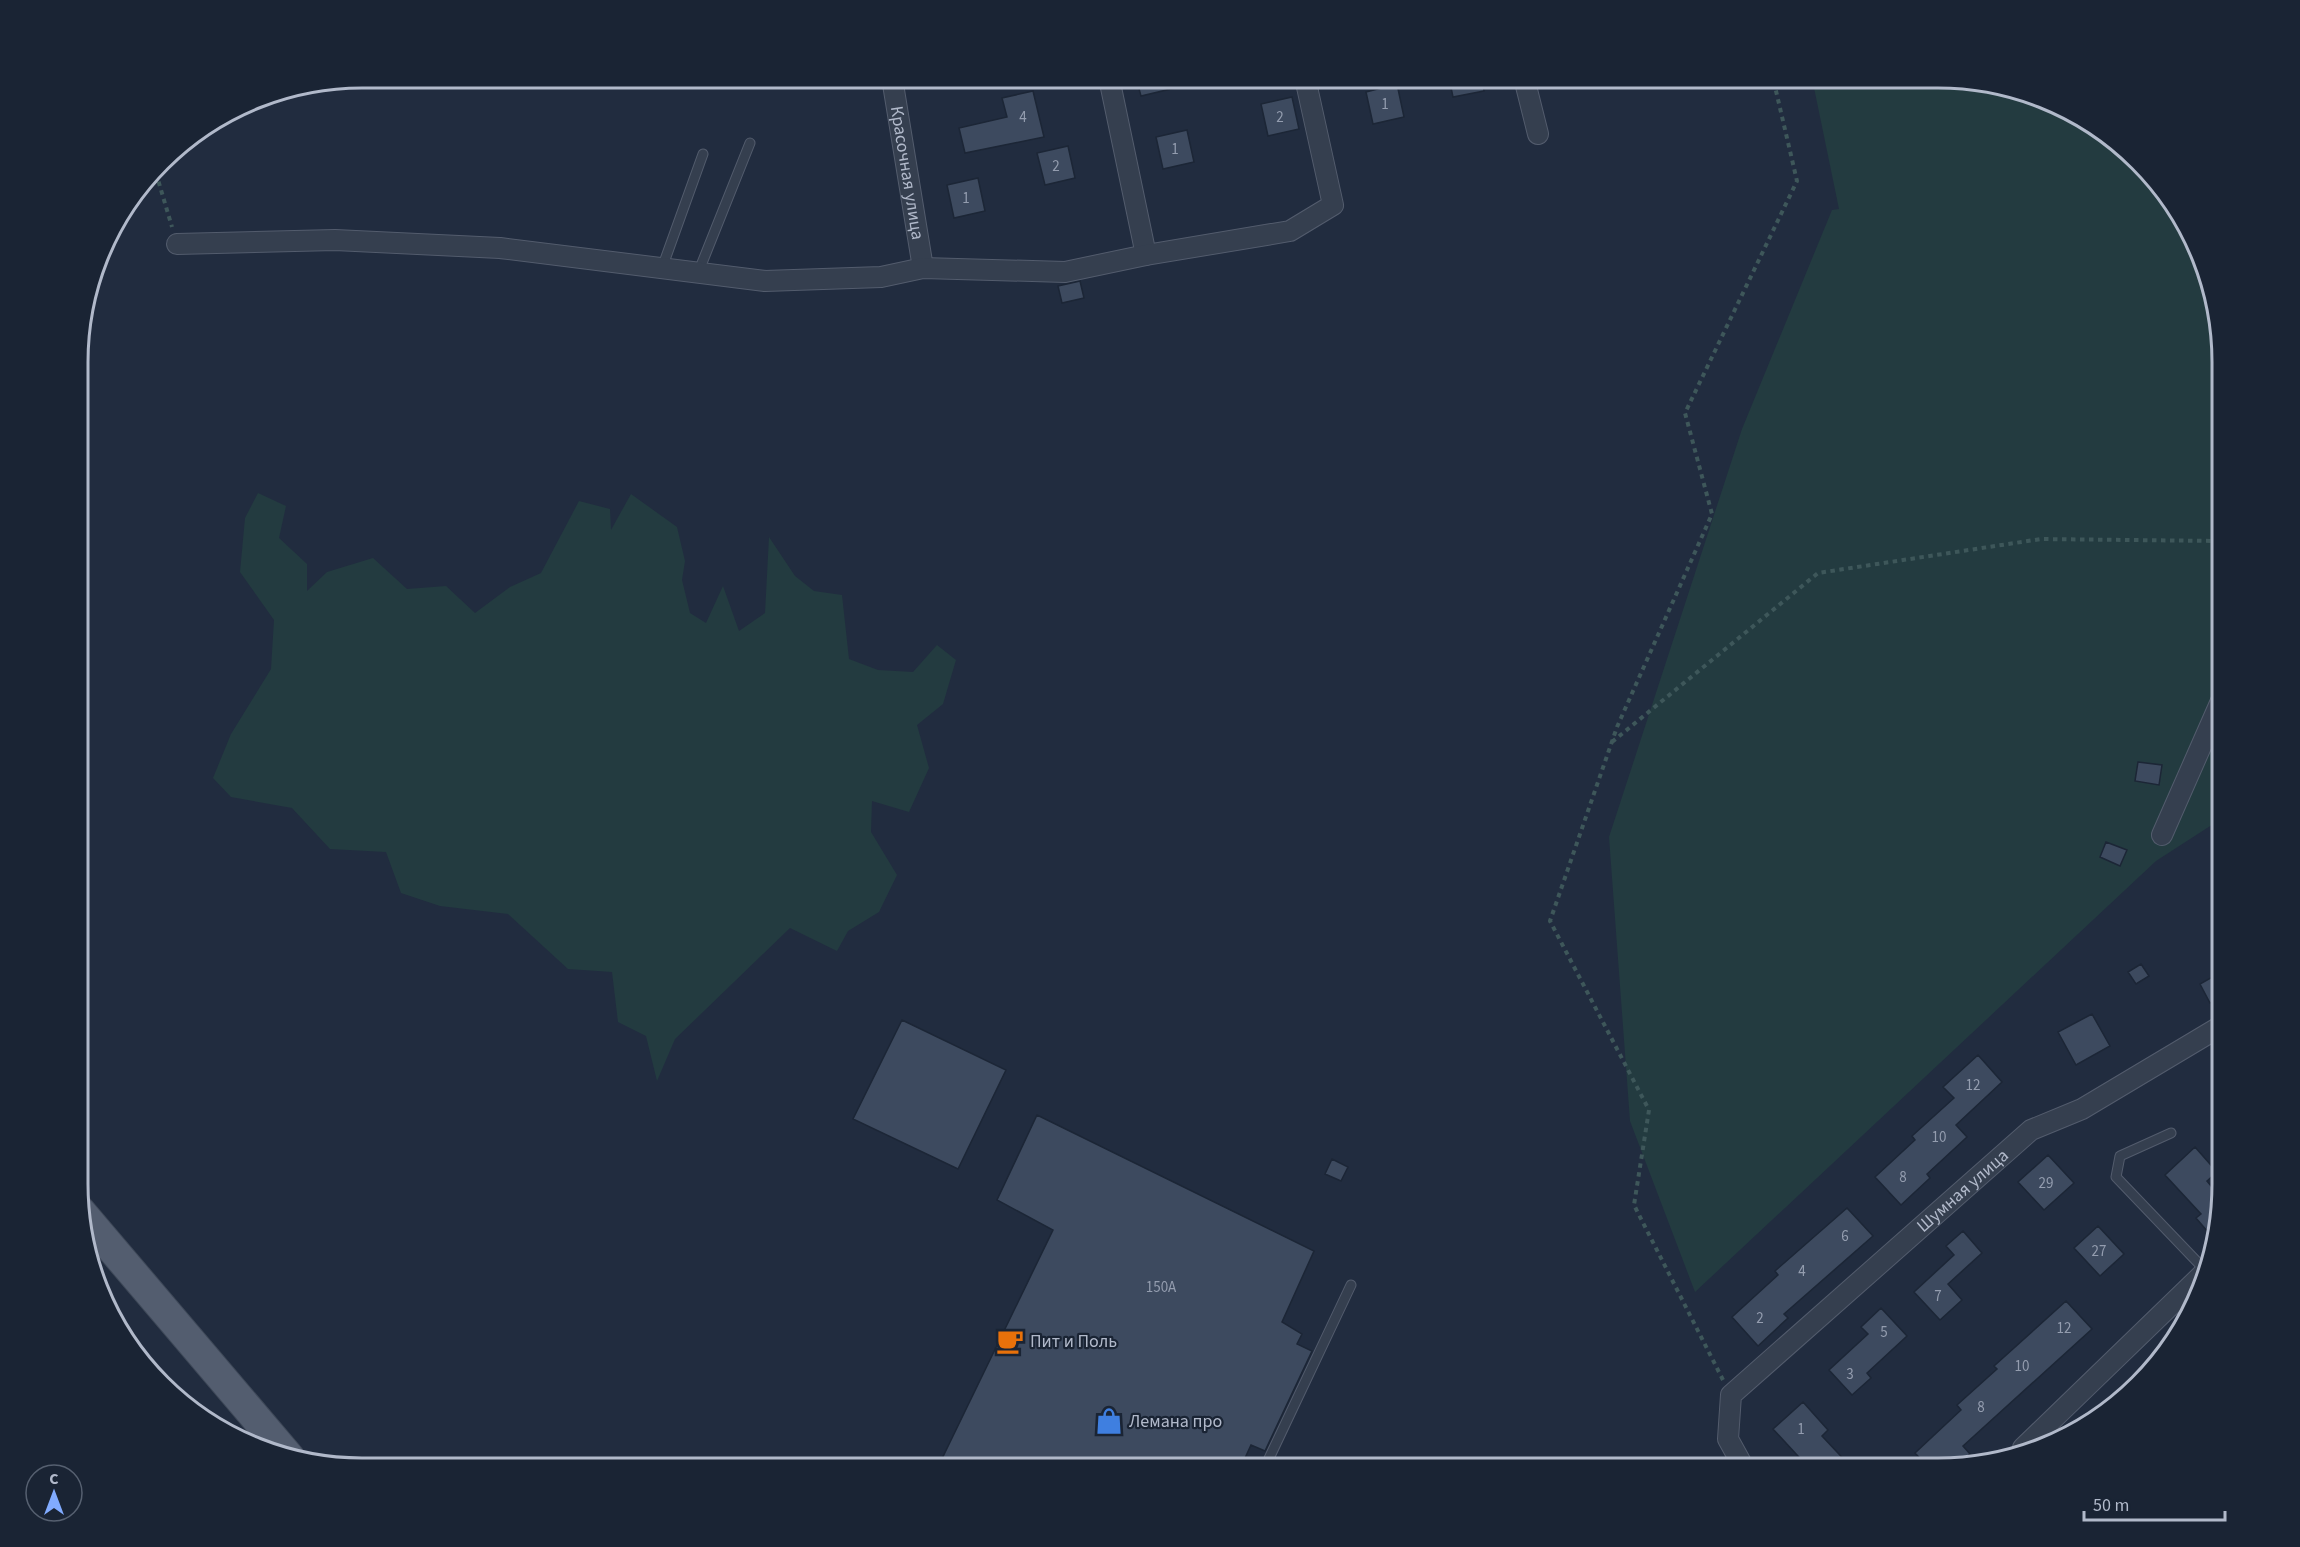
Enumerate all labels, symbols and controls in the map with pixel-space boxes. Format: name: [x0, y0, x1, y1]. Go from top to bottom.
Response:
house number: 1: [1381, 94, 1389, 115]
street label: Красочная улица: [884, 104, 931, 242]
house number: 4: [1019, 107, 1027, 128]
house number: 2: [1276, 107, 1284, 128]
house number: 1: [1171, 139, 1179, 160]
house number: 2: [1052, 156, 1060, 177]
house number: 1: [962, 188, 970, 209]
house number: 12: [1966, 1075, 1980, 1096]
house number: 10: [1932, 1127, 1946, 1148]
street label: Шумная улица: [1911, 1143, 2014, 1238]
house number: 8: [1899, 1167, 1907, 1188]
house number: 29: [2039, 1173, 2053, 1194]
house number: 6: [1841, 1226, 1849, 1247]
house number: 27: [2092, 1241, 2106, 1262]
house number: 4: [1798, 1261, 1806, 1282]
house number: 150А: [1146, 1277, 1177, 1298]
house number: 7: [1934, 1286, 1942, 1307]
house number: 2: [1756, 1308, 1764, 1329]
house number: 12: [2057, 1318, 2071, 1339]
house number: 5: [1880, 1322, 1888, 1343]
cafe icon: Пит и Поль: [995, 1326, 1025, 1356]
place label: Пит и Поль: [1030, 1329, 1117, 1354]
house number: 10: [2015, 1356, 2029, 1377]
house number: 3: [1846, 1364, 1854, 1385]
house number: 8: [1977, 1397, 1985, 1418]
shop icon: Лемана про: [1094, 1406, 1124, 1436]
place label: Лемана про: [1129, 1409, 1222, 1434]
house number: 1: [1797, 1419, 1805, 1440]
north arrow: [24, 1463, 84, 1523]
text: С: [49, 1468, 59, 1490]
scale bar: [2084, 1484, 2225, 1522]
text: 50 m: [2093, 1493, 2129, 1518]

